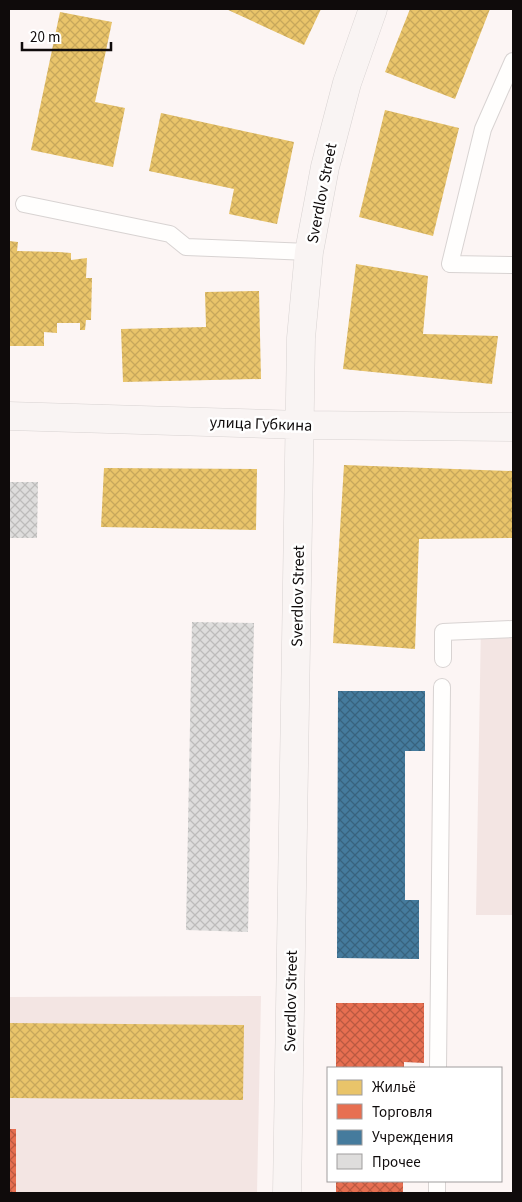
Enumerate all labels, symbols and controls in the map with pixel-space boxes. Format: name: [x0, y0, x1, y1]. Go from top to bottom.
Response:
scale bar: [22, 20, 111, 52]
text: 20 m: [30, 27, 60, 48]
street label: Sverdlov Street: [301, 141, 343, 245]
street label: улица Губкина: [209, 411, 313, 437]
street label: Sverdlov Street: [286, 544, 310, 647]
street label: Sverdlov Street: [279, 949, 303, 1052]
legend: [327, 1067, 502, 1182]
text: Жильё: [372, 1077, 416, 1098]
text: Торговля: [372, 1102, 432, 1123]
text: Учреждения: [372, 1127, 453, 1148]
text: Прочее: [372, 1152, 421, 1173]

